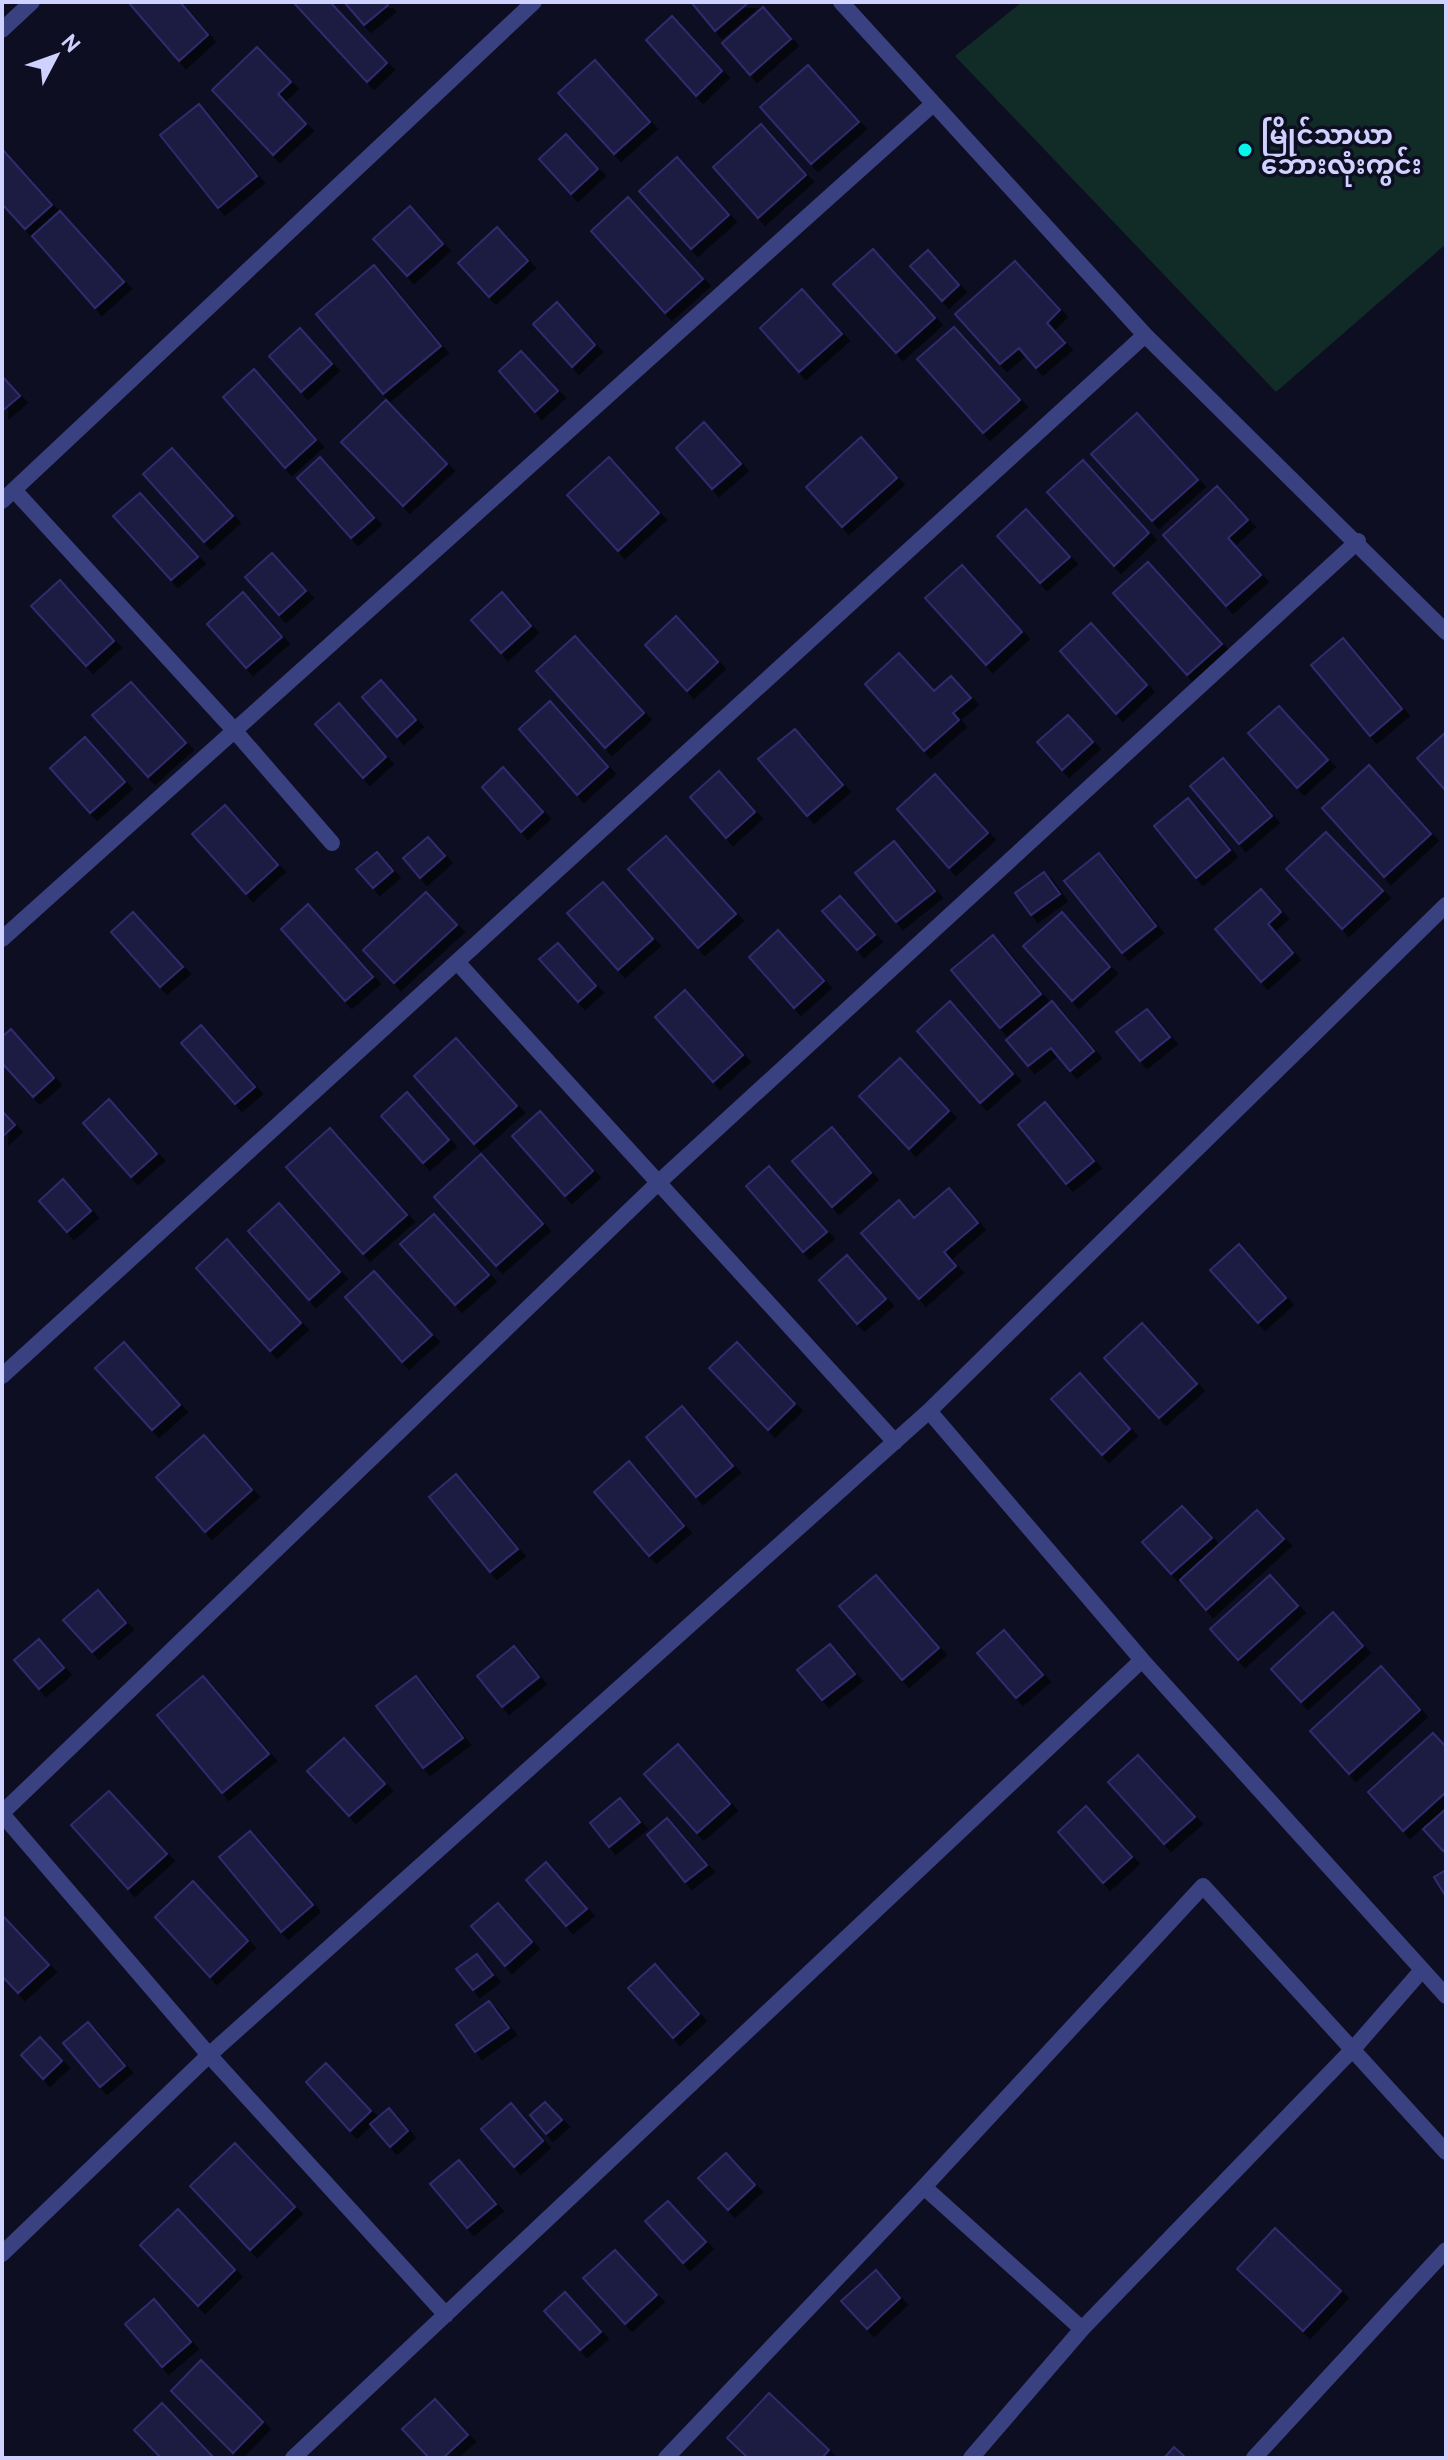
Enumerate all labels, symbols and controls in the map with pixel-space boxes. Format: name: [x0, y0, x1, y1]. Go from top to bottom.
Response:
north arrow: [16, 16, 96, 96]
text: N: [54, 30, 85, 59]
place label: မြိုင်သာယာ ဘေားလုံးကွင်း: [1261, 116, 1422, 187]
marker: မြိုင်သာယာ ဘေားလုံးကွင်း: [1236, 141, 1254, 159]

